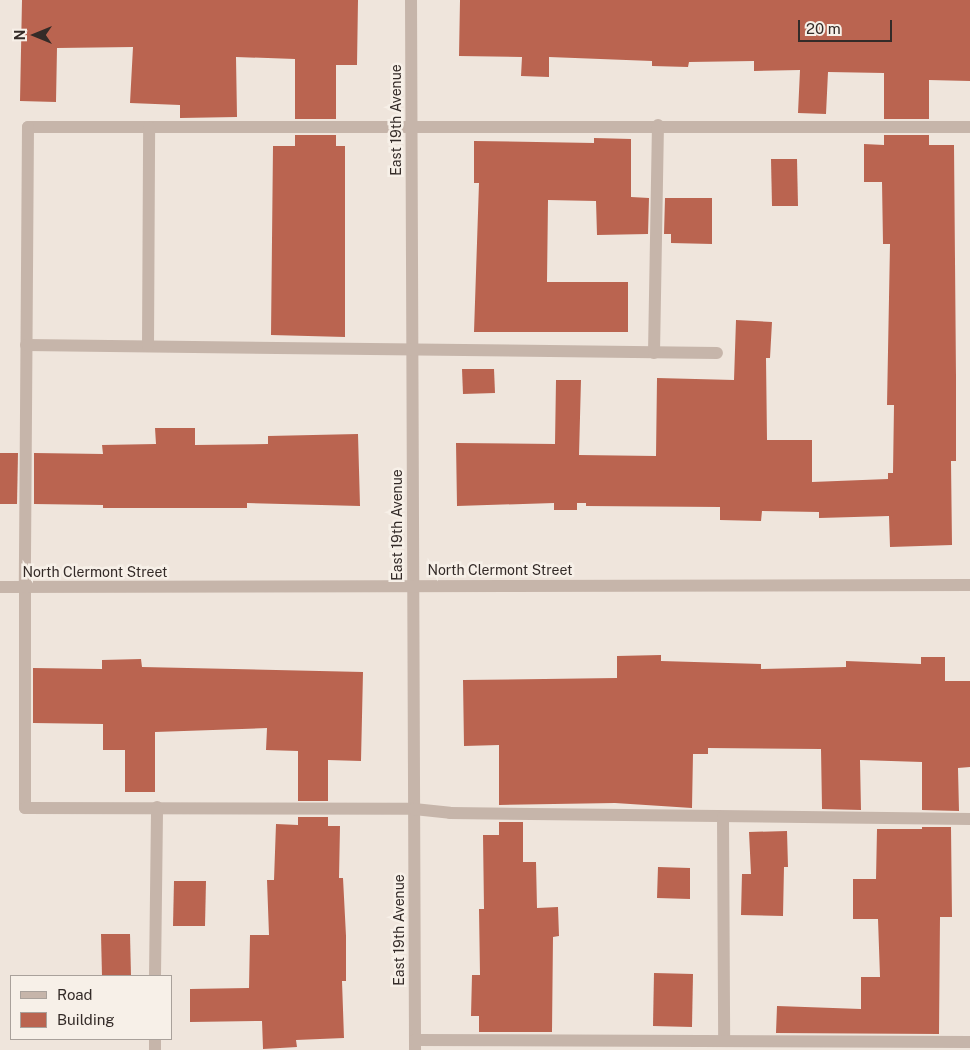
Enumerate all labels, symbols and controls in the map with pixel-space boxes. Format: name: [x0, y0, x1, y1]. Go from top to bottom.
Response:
north arrow: [10, 10, 60, 60]
scale bar: [800, 10, 894, 42]
text: 20 m: [806, 20, 841, 37]
text: N: [12, 30, 28, 40]
street label: East 19th Avenue: [388, 64, 404, 176]
street label: East 19th Avenue: [389, 469, 405, 581]
street label: North Clermont Street: [427, 562, 573, 578]
street label: North Clermont Street: [22, 564, 168, 580]
street label: East 19th Avenue: [391, 874, 407, 986]
legend: [10, 975, 172, 1040]
text: Road: [57, 986, 93, 1003]
text: Building: [57, 1011, 115, 1028]

